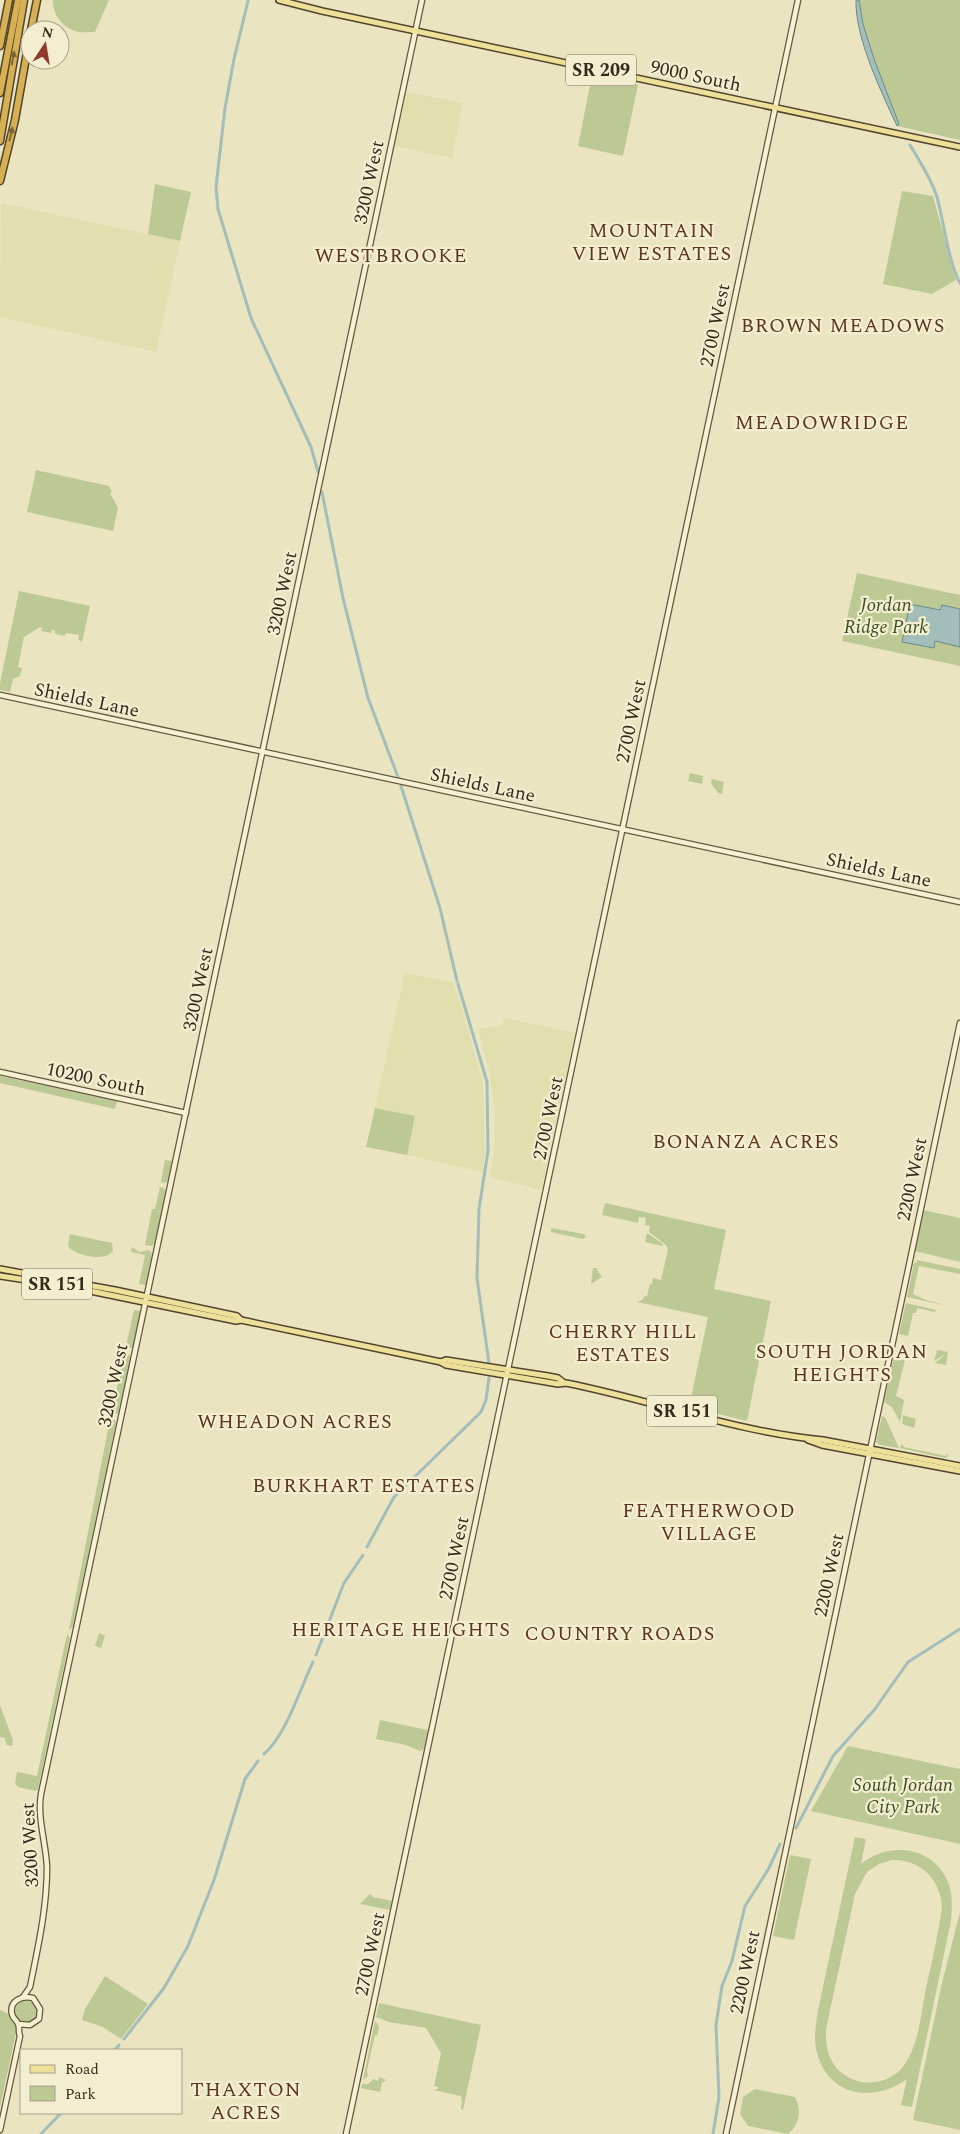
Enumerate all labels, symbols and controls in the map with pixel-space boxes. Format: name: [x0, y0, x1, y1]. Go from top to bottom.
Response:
north arrow: [20, 20, 70, 70]
text: N: [40, 21, 55, 44]
one-way arrow: [9, 50, 17, 66]
street label: 9000 South: [648, 53, 744, 100]
road number: SR 209: [566, 54, 636, 86]
one-way arrow: [7, 127, 15, 142]
street label: 3200 West: [346, 137, 393, 227]
district label: MOUNTAIN VIEW ESTATES: [572, 216, 732, 269]
district label: WESTBROOKE: [314, 241, 468, 271]
street label: 2700 West: [692, 280, 739, 370]
district label: BROWN MEADOWS: [741, 311, 945, 341]
district label: MEADOWRIDGE: [735, 408, 909, 438]
street label: 3200 West: [259, 548, 306, 638]
park label: Jordan Ridge Park: [844, 591, 928, 642]
street label: Shields Lane: [31, 675, 142, 726]
street label: 2700 West: [608, 676, 655, 766]
street label: Shields Lane: [427, 760, 538, 811]
street label: Shields Lane: [823, 845, 934, 896]
street label: 3200 West: [175, 944, 222, 1034]
street label: 10200 South: [43, 1055, 148, 1104]
street label: 2700 West: [525, 1073, 572, 1163]
district label: BONANZA ACRES: [652, 1127, 840, 1157]
street label: 2200 West: [889, 1134, 936, 1224]
road number: SR 151: [22, 1268, 92, 1300]
district label: CHERRY HILL ESTATES: [548, 1317, 698, 1370]
district label: SOUTH JORDAN HEIGHTS: [756, 1337, 928, 1390]
street label: 3200 West: [90, 1340, 137, 1430]
road number: SR 151: [647, 1395, 717, 1426]
district label: WHEADON ACRES: [197, 1407, 393, 1437]
district label: BURKHART ESTATES: [252, 1471, 476, 1501]
district label: FEATHERWOOD VILLAGE: [622, 1496, 796, 1549]
street label: 2700 West: [431, 1513, 478, 1603]
street label: 2200 West: [806, 1530, 853, 1620]
district label: HERITAGE HEIGHTS: [291, 1615, 511, 1645]
district label: COUNTRY ROADS: [525, 1619, 715, 1649]
park label: South Jordan City Park: [853, 1771, 953, 1822]
street label: 3200 West: [14, 1801, 47, 1888]
street label: 2700 West: [347, 1909, 394, 1999]
street label: 2200 West: [722, 1927, 769, 2017]
legend: [20, 2049, 182, 2114]
text: Road: [65, 2058, 99, 2081]
district label: THAXTON ACRES: [190, 2075, 302, 2128]
text: Park: [65, 2083, 96, 2106]

